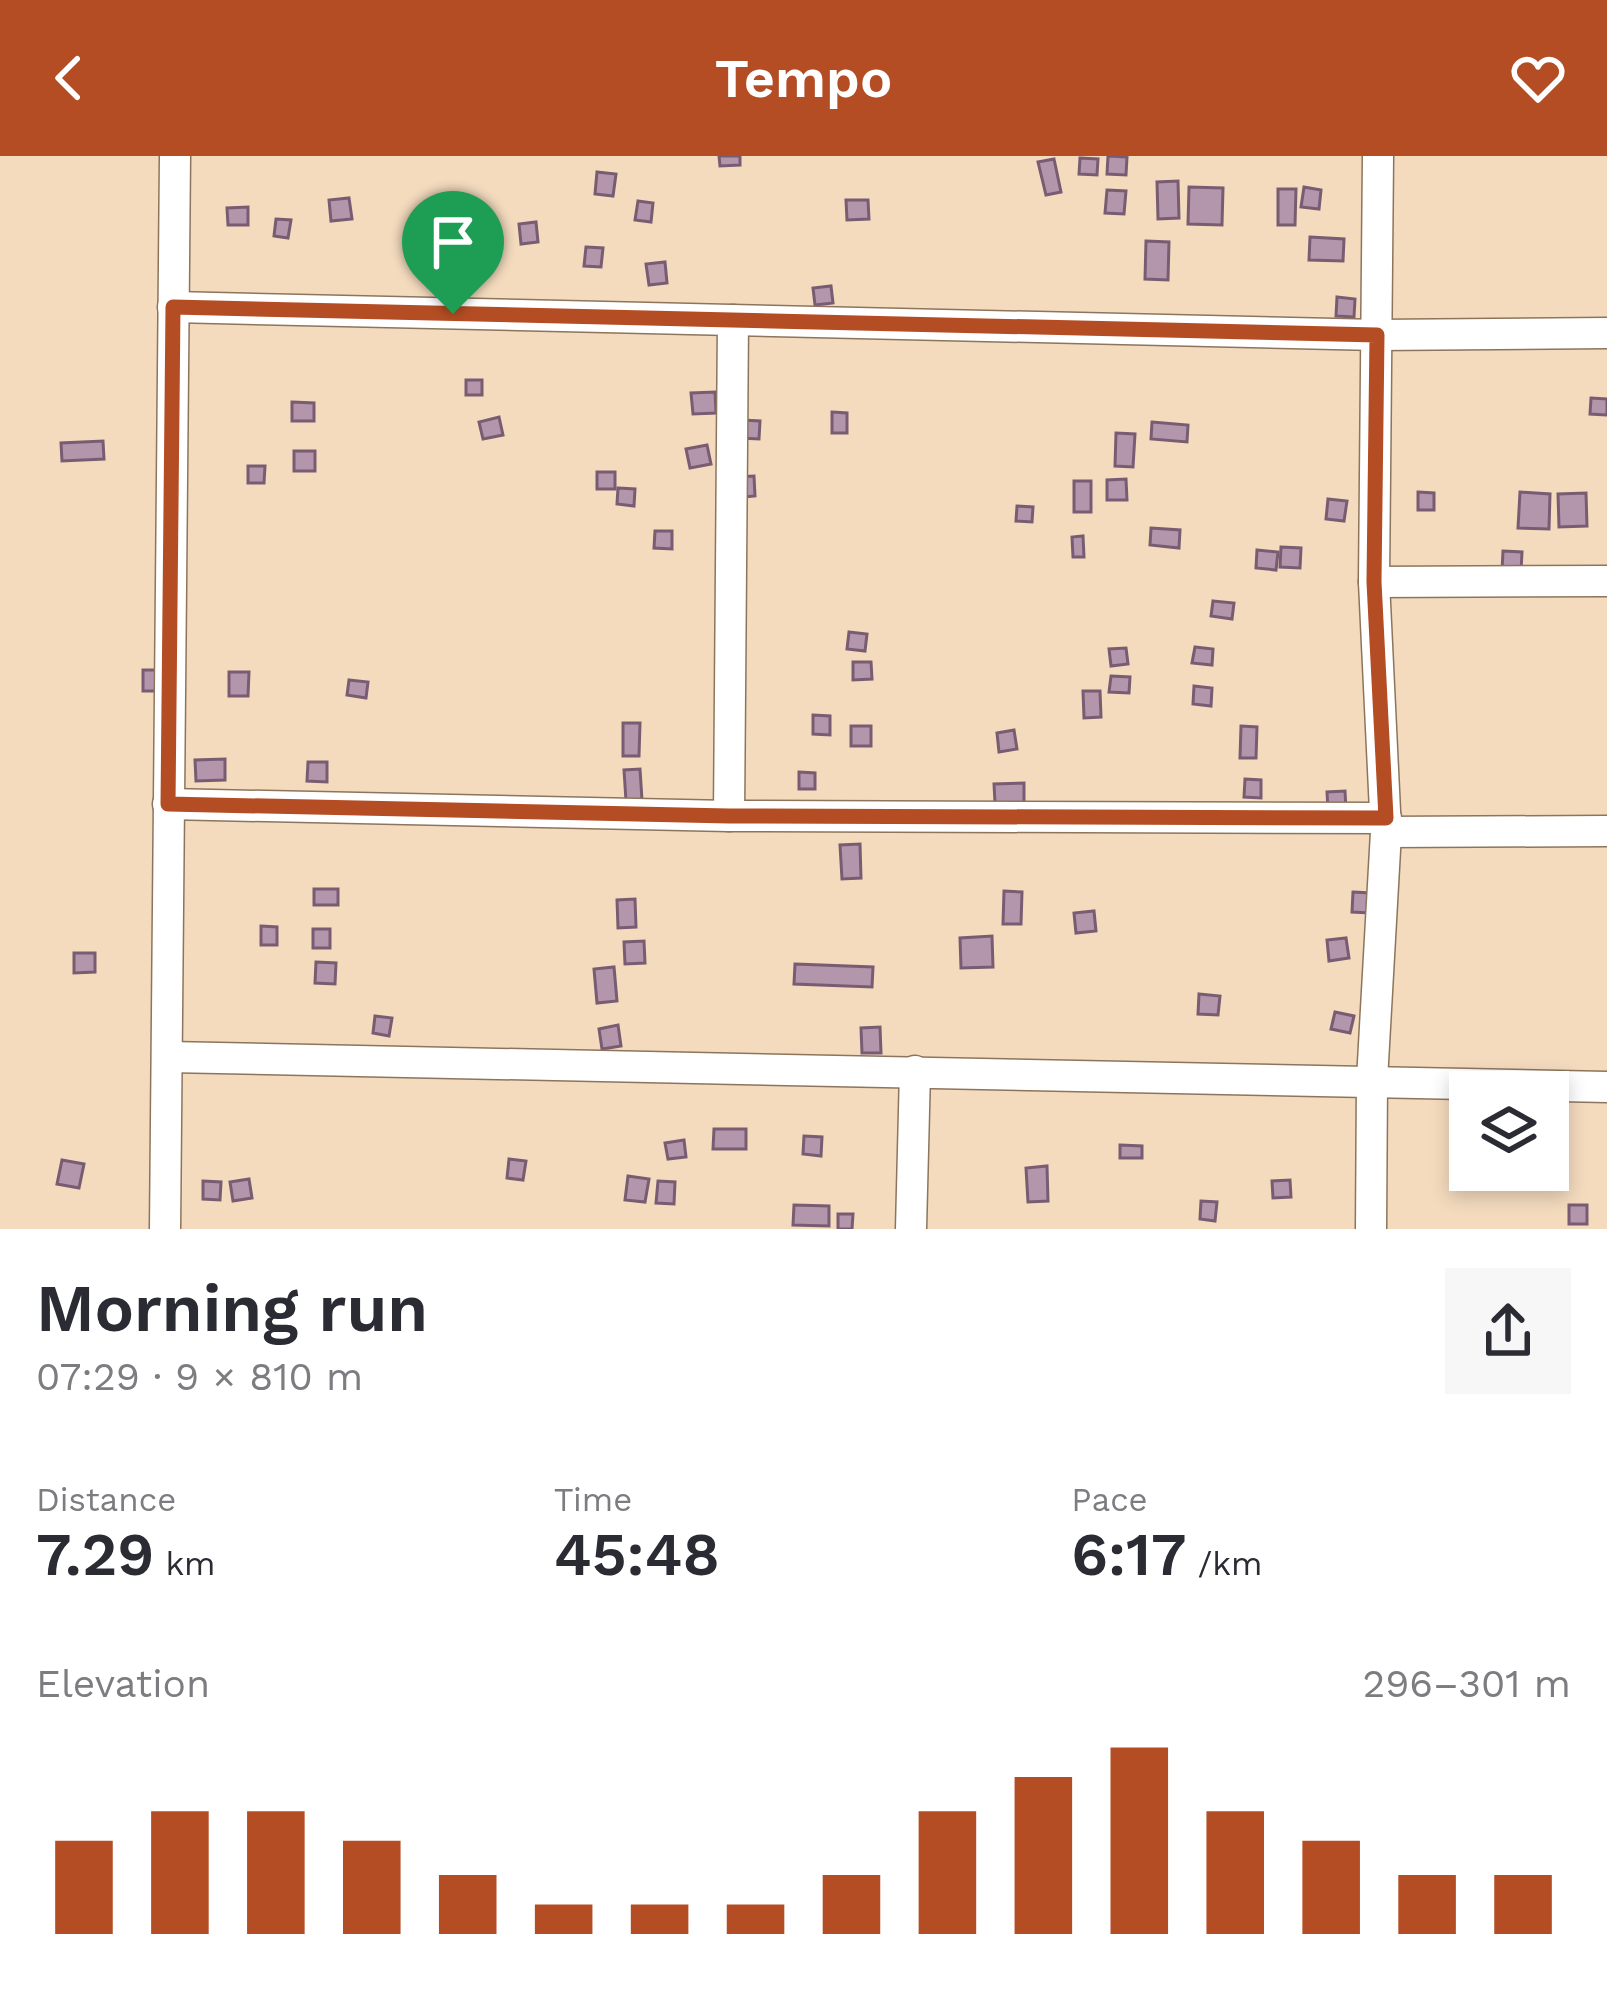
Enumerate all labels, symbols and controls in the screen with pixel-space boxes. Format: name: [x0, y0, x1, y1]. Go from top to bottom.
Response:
icon: back: [36, 45, 102, 111]
icon: heart: [1505, 45, 1571, 111]
text: Tempo: [715, 47, 892, 110]
pin: [402, 191, 504, 314]
icon: arrive: [420, 209, 486, 275]
map controls: [1449, 1071, 1569, 1191]
button: layers: [1449, 1071, 1569, 1191]
button: share: [1445, 1268, 1571, 1394]
text: Morning run: [36, 1270, 428, 1347]
text: 07:29 · 9 × 810 m: [36, 1354, 363, 1399]
text: Distance: [36, 1480, 176, 1519]
text: Time: [554, 1480, 632, 1519]
text: Pace: [1071, 1480, 1148, 1519]
text: 7.29: [36, 1519, 154, 1590]
text: 45:48: [554, 1519, 720, 1590]
text: 6:17: [1071, 1519, 1187, 1590]
text: km: [154, 1544, 216, 1583]
text: /km: [1187, 1544, 1262, 1583]
text: Elevation: [36, 1661, 210, 1706]
text: 296–301 m: [1362, 1661, 1571, 1706]

